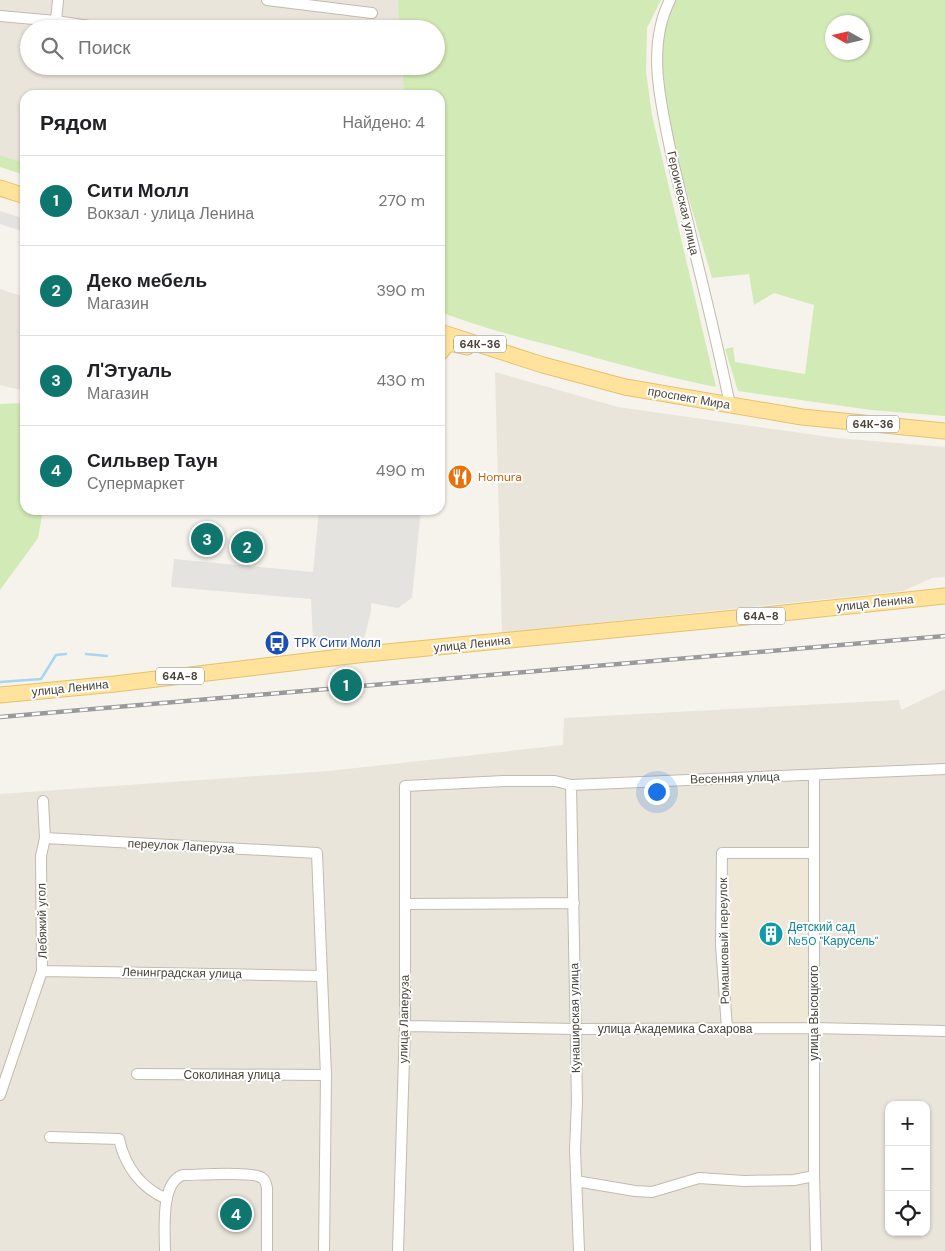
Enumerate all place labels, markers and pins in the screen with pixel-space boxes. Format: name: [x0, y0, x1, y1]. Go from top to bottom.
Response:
restaurant icon: Homura: [447, 464, 473, 490]
place label: Homura: [478, 469, 522, 485]
pin: 3: [191, 520, 223, 558]
pin: 2: [231, 528, 263, 566]
bus stop icon: ТРК Сити Молл: [264, 630, 290, 656]
place label: ТРК Сити Молл: [294, 635, 381, 651]
pin: 1: [330, 666, 362, 704]
place label: Детский сад №50 "Карусель": [788, 919, 879, 949]
building icon: Детский сад №50 "Карусель": [758, 921, 784, 947]
pin: 4: [220, 1195, 252, 1233]

